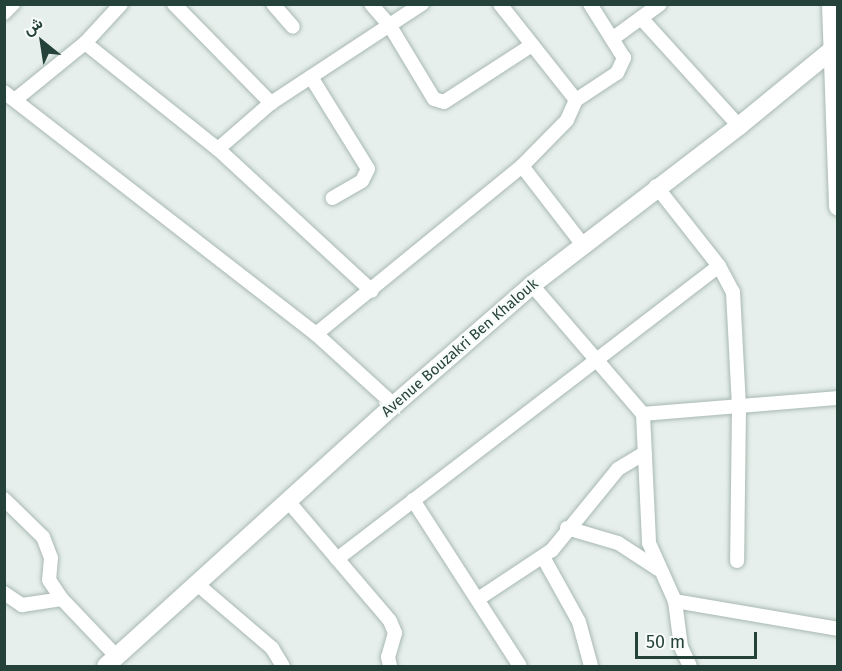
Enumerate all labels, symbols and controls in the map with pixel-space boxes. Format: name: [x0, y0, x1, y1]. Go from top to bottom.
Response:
north arrow: [12, 12, 72, 72]
text: ش: [20, 13, 46, 39]
street label: Avenue Bouzakri Ben Khalouk: [378, 275, 542, 421]
scale bar: [638, 620, 760, 658]
text: 50 m: [646, 631, 685, 653]

